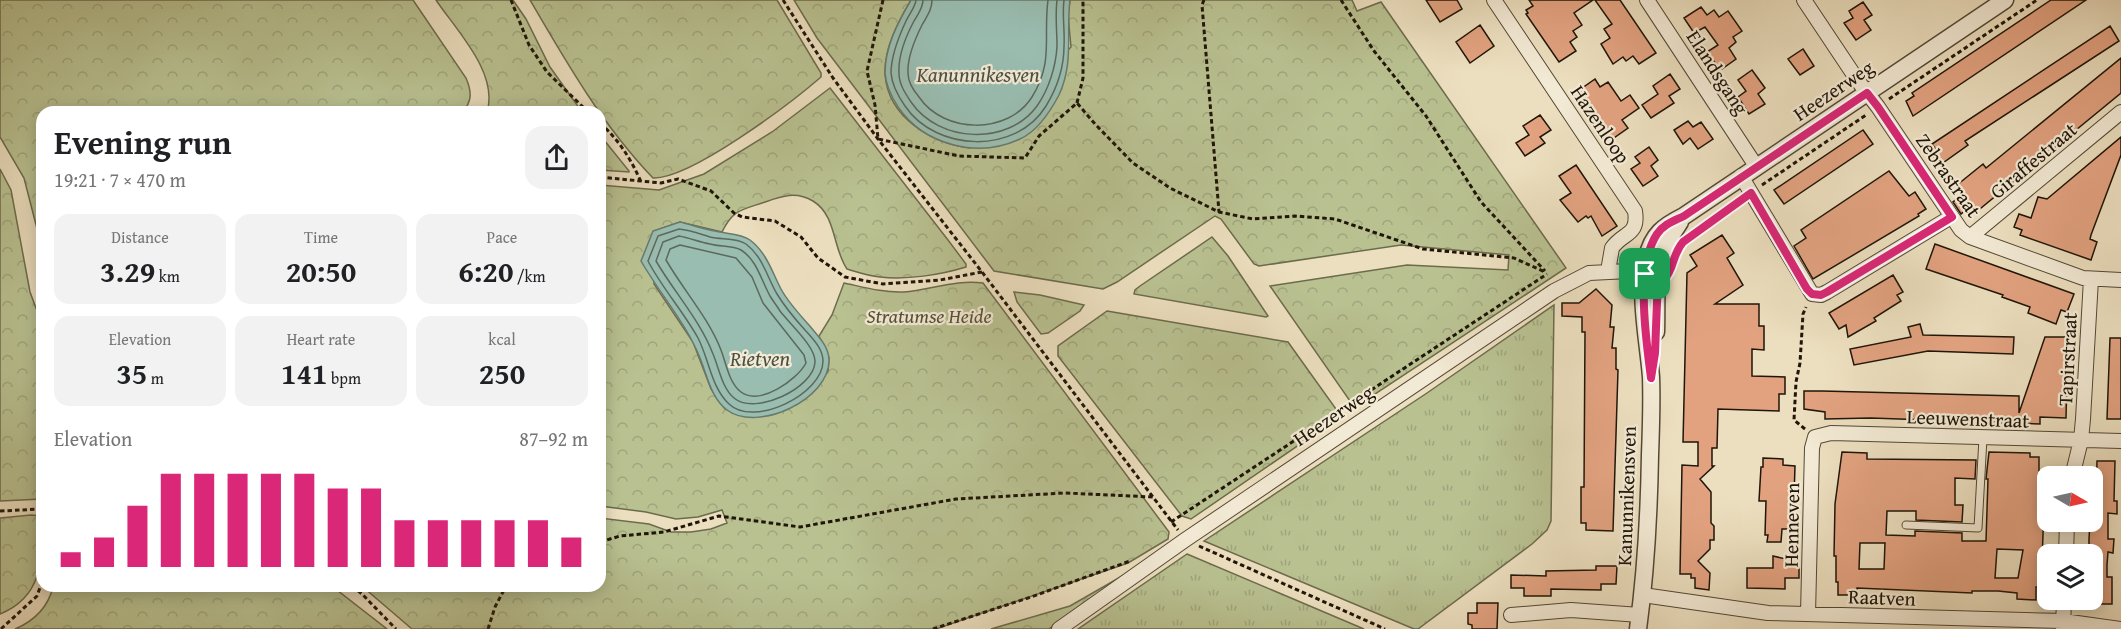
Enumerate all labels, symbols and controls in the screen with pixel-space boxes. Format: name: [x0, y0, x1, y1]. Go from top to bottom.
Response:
street label: Elandsgang: [1680, 24, 1756, 120]
street label: Heezerweg: [1787, 52, 1879, 128]
water label: Kanunnikesven: [915, 59, 1040, 90]
street label: Hazenloop: [1564, 79, 1638, 169]
street label: Giraffestraat: [1983, 115, 2083, 205]
text: Evening run: [54, 118, 231, 166]
button: share: [525, 126, 588, 189]
street label: Zebrastraat: [1909, 127, 1989, 223]
text: 19:21 · 7 × 470 m: [54, 165, 186, 194]
text: Distance: [111, 225, 169, 249]
text: Time: [304, 225, 338, 249]
text: Pace: [487, 225, 517, 249]
pin: [1619, 248, 1670, 299]
text: 3.29: [100, 249, 155, 293]
text: 20:50: [286, 249, 356, 293]
text: 6:20: [458, 249, 513, 293]
icon: arrive: [1628, 257, 1661, 290]
text: km: [155, 264, 180, 288]
text: /km: [513, 264, 546, 288]
park label: Stratumse Heide: [866, 301, 992, 330]
street label: Tapirstraat: [2050, 312, 2084, 406]
text: Elevation: [109, 327, 171, 351]
text: Heart rate: [287, 327, 355, 351]
text: kcal: [488, 327, 516, 351]
water label: Rietven: [729, 343, 791, 374]
text: 35: [116, 351, 147, 395]
text: 141: [281, 351, 328, 395]
text: 250: [479, 351, 525, 395]
text: m: [147, 366, 164, 390]
text: bpm: [328, 366, 361, 390]
street label: Heezerweg: [1287, 377, 1379, 453]
street label: Leeuwenstraat: [1906, 401, 2030, 435]
text: Elevation: [54, 424, 132, 453]
text: 87–92 m: [519, 424, 588, 453]
street label: Kanunnikensven: [1609, 426, 1643, 566]
north arrow: [2037, 466, 2103, 532]
map controls: [2037, 466, 2103, 610]
street label: Henneven: [1776, 482, 1806, 568]
button: layers: [2037, 544, 2103, 610]
street label: Raatven: [1848, 581, 1916, 613]

